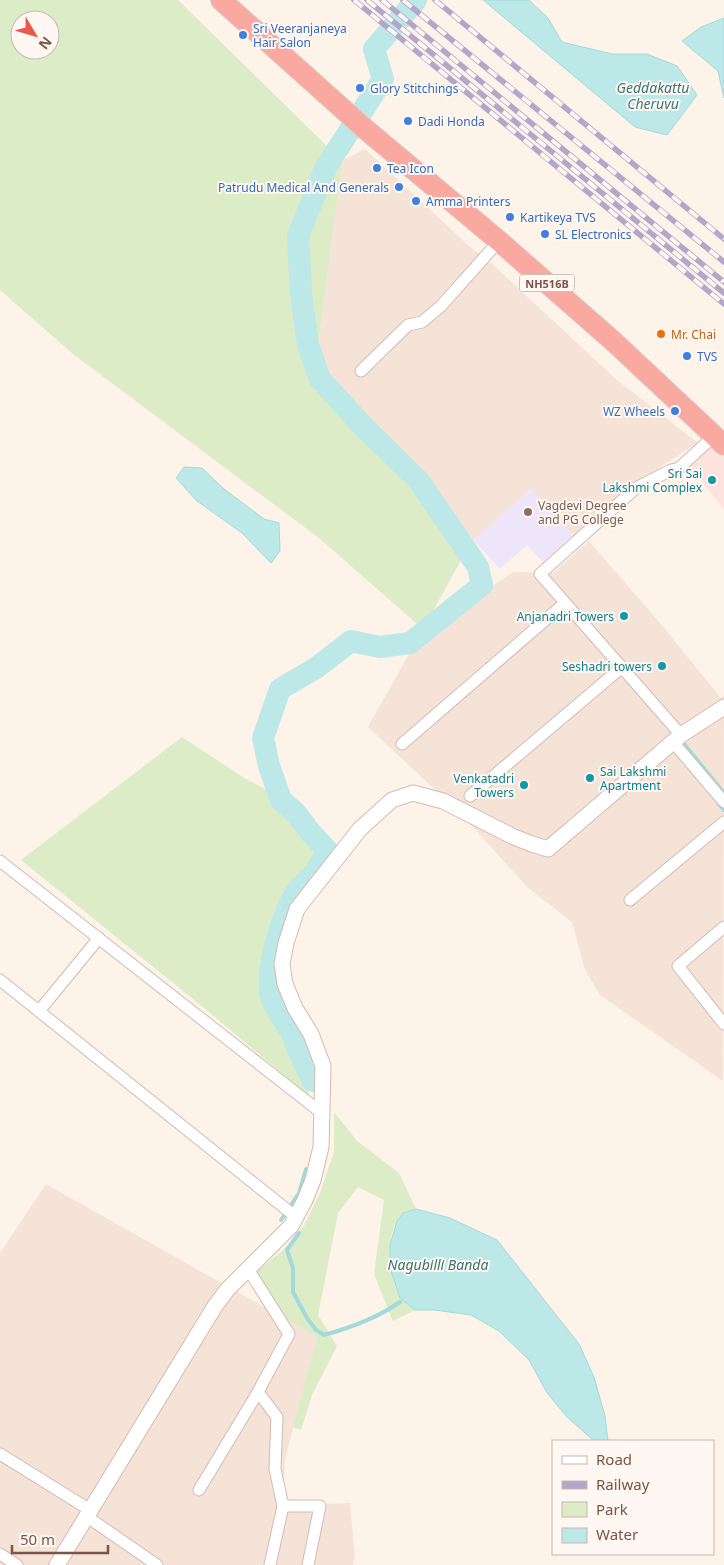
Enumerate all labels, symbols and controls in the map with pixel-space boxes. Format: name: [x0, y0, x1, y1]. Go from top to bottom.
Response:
north arrow: [10, 10, 60, 60]
place label: Sri Veeranjaneya Hair Salon: [253, 20, 347, 51]
marker: Sri Veeranjaneya Hair Salon: [237, 29, 249, 41]
text: N: [35, 33, 57, 54]
water label: Geddakattu Cheruvu: [617, 78, 689, 113]
place label: Glory Stitchings: [370, 80, 459, 97]
marker: Glory Stitchings: [354, 82, 366, 94]
place label: Dadi Honda: [418, 113, 485, 130]
marker: Dadi Honda: [402, 115, 414, 127]
place label: Tea Icon: [387, 160, 434, 177]
marker: Tea Icon: [371, 162, 383, 174]
place label: Patrudu Medical And Generals: [218, 179, 389, 196]
marker: Patrudu Medical And Generals: [393, 181, 405, 193]
place label: Amma Printers: [426, 193, 511, 210]
marker: Amma Printers: [410, 195, 422, 207]
place label: Kartikeya TVS: [520, 209, 596, 226]
marker: Kartikeya TVS: [504, 211, 516, 223]
place label: SL Electronics: [555, 226, 632, 243]
marker: SL Electronics: [539, 228, 551, 240]
road number: NH516B: [520, 274, 574, 292]
place label: Mr. Chai: [671, 326, 716, 343]
marker: Mr. Chai: [655, 328, 667, 340]
place label: TVS: [697, 348, 718, 365]
marker: TVS: [681, 350, 693, 362]
place label: WZ Wheels: [603, 403, 665, 420]
marker: WZ Wheels: [669, 405, 681, 417]
place label: Sri Sai Lakshmi Complex: [603, 465, 703, 496]
marker: Sri Sai Lakshmi Complex: [706, 474, 718, 486]
place label: Vagdevi Degree and PG College: [538, 497, 627, 528]
marker: Vagdevi Degree and PG College: [522, 506, 534, 518]
place label: Anjanadri Towers: [517, 608, 614, 625]
marker: Anjanadri Towers: [618, 610, 630, 622]
place label: Seshadri towers: [562, 658, 652, 675]
marker: Seshadri towers: [656, 660, 668, 672]
place label: Sai Lakshmi Apartment: [600, 763, 666, 794]
place label: Venkatadri Towers: [453, 770, 514, 801]
marker: Sai Lakshmi Apartment: [584, 772, 596, 784]
marker: Venkatadri Towers: [518, 779, 530, 791]
water label: Nagubilli Banda: [388, 1255, 488, 1274]
legend: [552, 1440, 714, 1555]
text: Road: [596, 1449, 632, 1469]
text: Railway: [596, 1474, 650, 1494]
text: Park: [596, 1499, 628, 1519]
scale bar: [12, 1522, 109, 1554]
text: Water: [596, 1524, 638, 1544]
text: 50 m: [20, 1529, 55, 1549]

